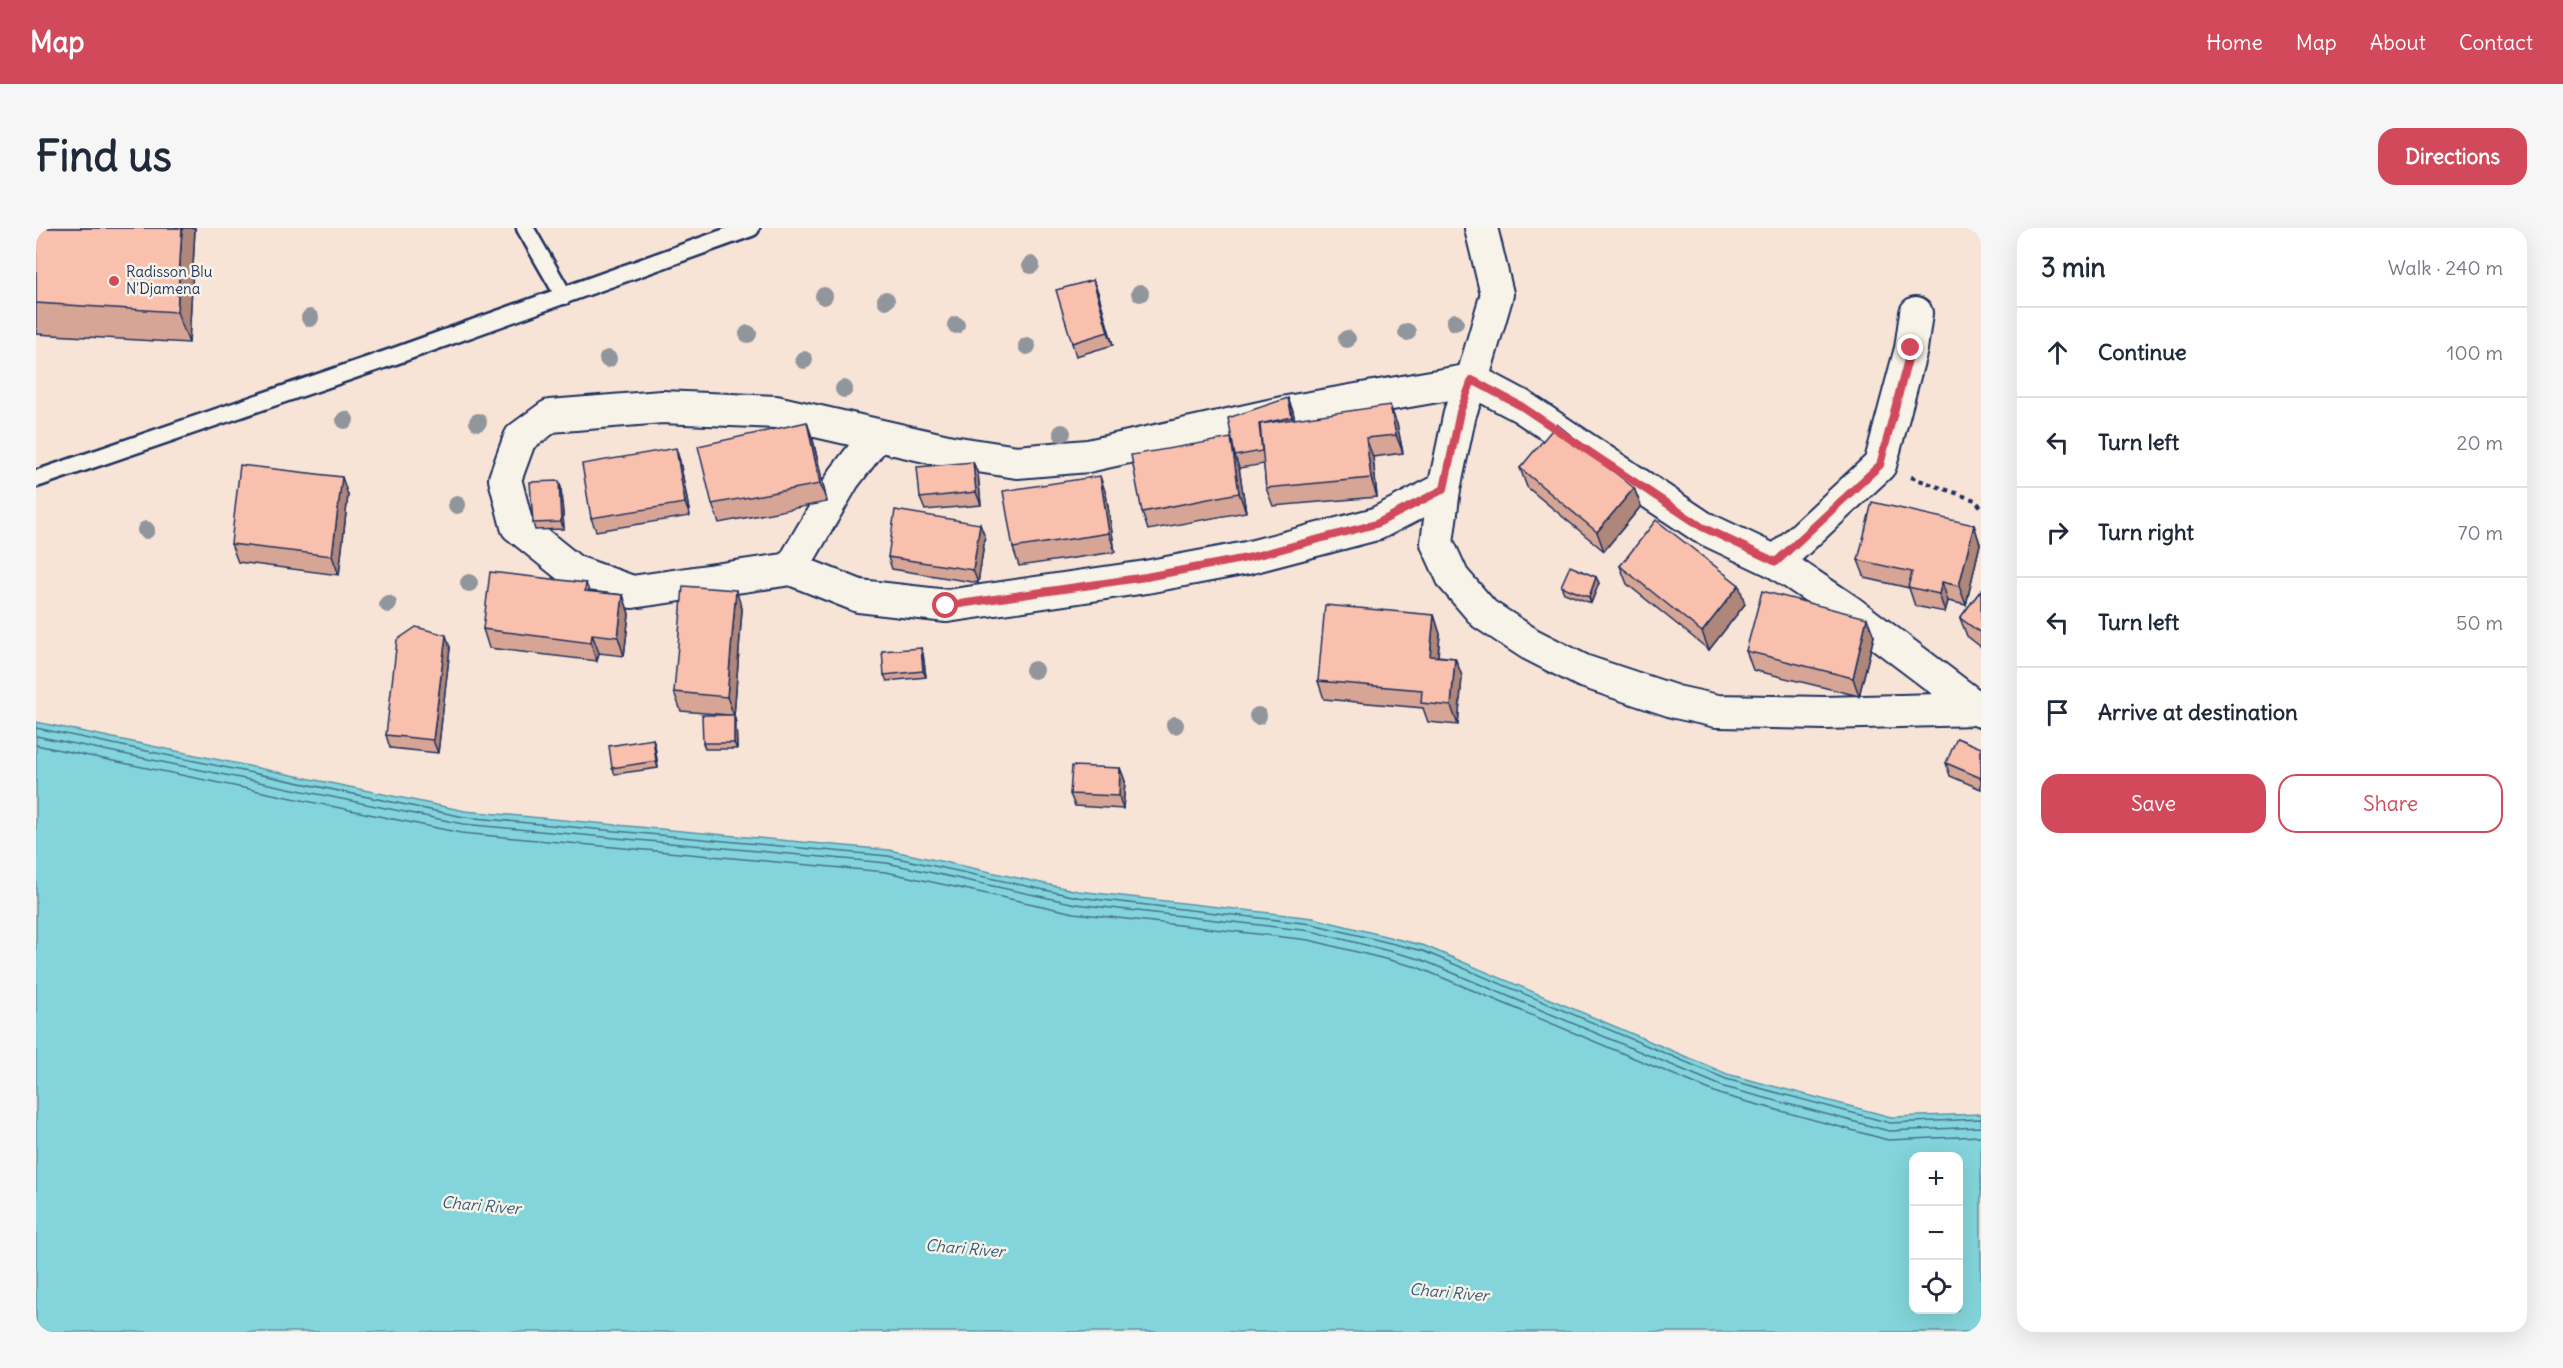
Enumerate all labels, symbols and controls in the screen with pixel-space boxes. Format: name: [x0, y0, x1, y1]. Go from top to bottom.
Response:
text: Map: [30, 24, 84, 60]
text: Home: [2206, 29, 2263, 56]
text: Map: [2296, 29, 2337, 56]
text: About: [2370, 29, 2426, 56]
text: Contact: [2459, 29, 2533, 56]
button: Directions: [2378, 128, 2527, 185]
text: Find us: [36, 130, 172, 182]
text: 3 min: [2041, 251, 2106, 284]
text: Walk · 240 m: [2388, 255, 2503, 280]
place label: Radisson Blu N'Djamena: [126, 262, 213, 298]
marker: Radisson Blu N'Djamena: [107, 274, 121, 288]
route end: [1897, 334, 1923, 360]
icon: ahead: [2041, 336, 2074, 369]
text: Continue: [2098, 338, 2187, 366]
text: 100 m: [2446, 340, 2503, 365]
icon: left: [2041, 426, 2074, 459]
text: Turn left: [2098, 428, 2179, 456]
text: 20 m: [2457, 430, 2503, 455]
icon: right: [2041, 516, 2074, 549]
text: Turn right: [2098, 518, 2194, 546]
text: 70 m: [2458, 520, 2503, 545]
route start: [932, 592, 958, 618]
icon: left: [2041, 606, 2074, 639]
text: Turn left: [2098, 608, 2179, 636]
text: 50 m: [2456, 610, 2503, 635]
icon: arrive: [2041, 696, 2074, 729]
text: Arrive at destination: [2098, 698, 2298, 726]
button: Save: [2041, 774, 2266, 833]
button: Share: [2278, 774, 2503, 833]
map controls: [1909, 1152, 1963, 1314]
button: +: [1909, 1152, 1963, 1206]
water label: Chari River: [441, 1192, 524, 1219]
button: −: [1909, 1206, 1963, 1260]
water label: Chari River: [925, 1235, 1008, 1262]
button: locate: [1909, 1260, 1963, 1314]
water label: Chari River: [1409, 1279, 1492, 1306]

